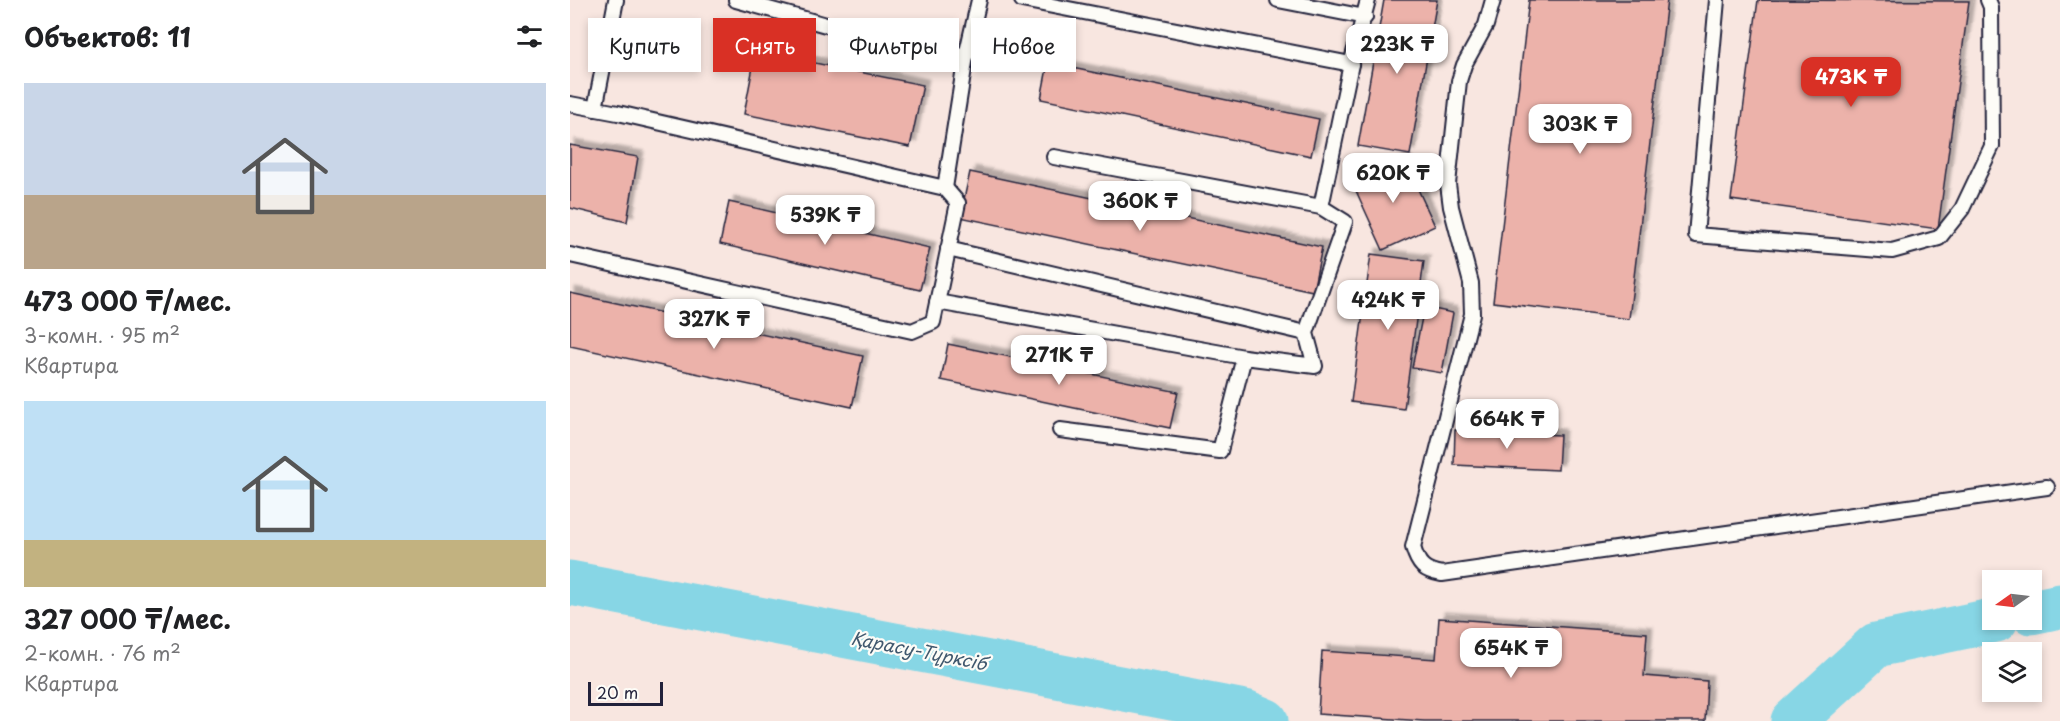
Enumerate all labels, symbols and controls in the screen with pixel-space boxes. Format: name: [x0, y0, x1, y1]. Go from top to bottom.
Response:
text: Объектов: 11: [24, 17, 191, 56]
chip: Купить: [588, 18, 701, 72]
chip: Снять: [713, 18, 816, 72]
chip: Фильтры: [828, 18, 959, 72]
chip: Новое: [971, 18, 1076, 72]
icon: filters: [513, 20, 546, 53]
pin: 223K ₸: [1348, 24, 1446, 75]
text: 223K ₸: [1360, 28, 1434, 58]
pin: 473K ₸: [1802, 57, 1900, 108]
text: 473K ₸: [1815, 61, 1887, 91]
pin: 303K ₸: [1531, 104, 1629, 155]
text: 303K ₸: [1543, 108, 1617, 138]
icon: home: [231, 122, 339, 230]
pin: 620K ₸: [1344, 153, 1442, 204]
text: 620K ₸: [1356, 157, 1430, 187]
pin: 360K ₸: [1091, 181, 1189, 232]
text: 360K ₸: [1102, 185, 1178, 215]
pin: 539K ₸: [776, 195, 874, 246]
text: 539K ₸: [790, 199, 860, 229]
pin: 424K ₸: [1339, 280, 1437, 331]
text: 473 000 ₸/мес.: [24, 281, 232, 320]
text: 424K ₸: [1351, 284, 1425, 314]
pin: 327K ₸: [665, 299, 763, 350]
text: 327K ₸: [678, 303, 750, 333]
text: 3-комн. · 95 m²: [24, 320, 180, 350]
pin: 271K ₸: [1010, 335, 1108, 386]
text: 271K ₸: [1025, 339, 1093, 369]
text: Квартира: [24, 350, 118, 380]
pin: 664K ₸: [1458, 399, 1556, 450]
text: 664K ₸: [1470, 403, 1544, 433]
icon: home: [231, 440, 339, 548]
north arrow: [1982, 570, 2042, 630]
map controls: [1982, 570, 2042, 702]
text: 327 000 ₸/мес.: [24, 599, 231, 638]
water label: Қарасу-Түрксіб: [849, 624, 993, 677]
pin: 654K ₸: [1462, 628, 1560, 679]
text: 654K ₸: [1474, 632, 1548, 662]
text: 2-комн. · 76 m²: [24, 638, 181, 668]
button: layers: [1982, 642, 2042, 702]
text: Квартира: [24, 668, 118, 698]
scale bar: [588, 679, 663, 706]
text: 20 m: [597, 680, 638, 704]

